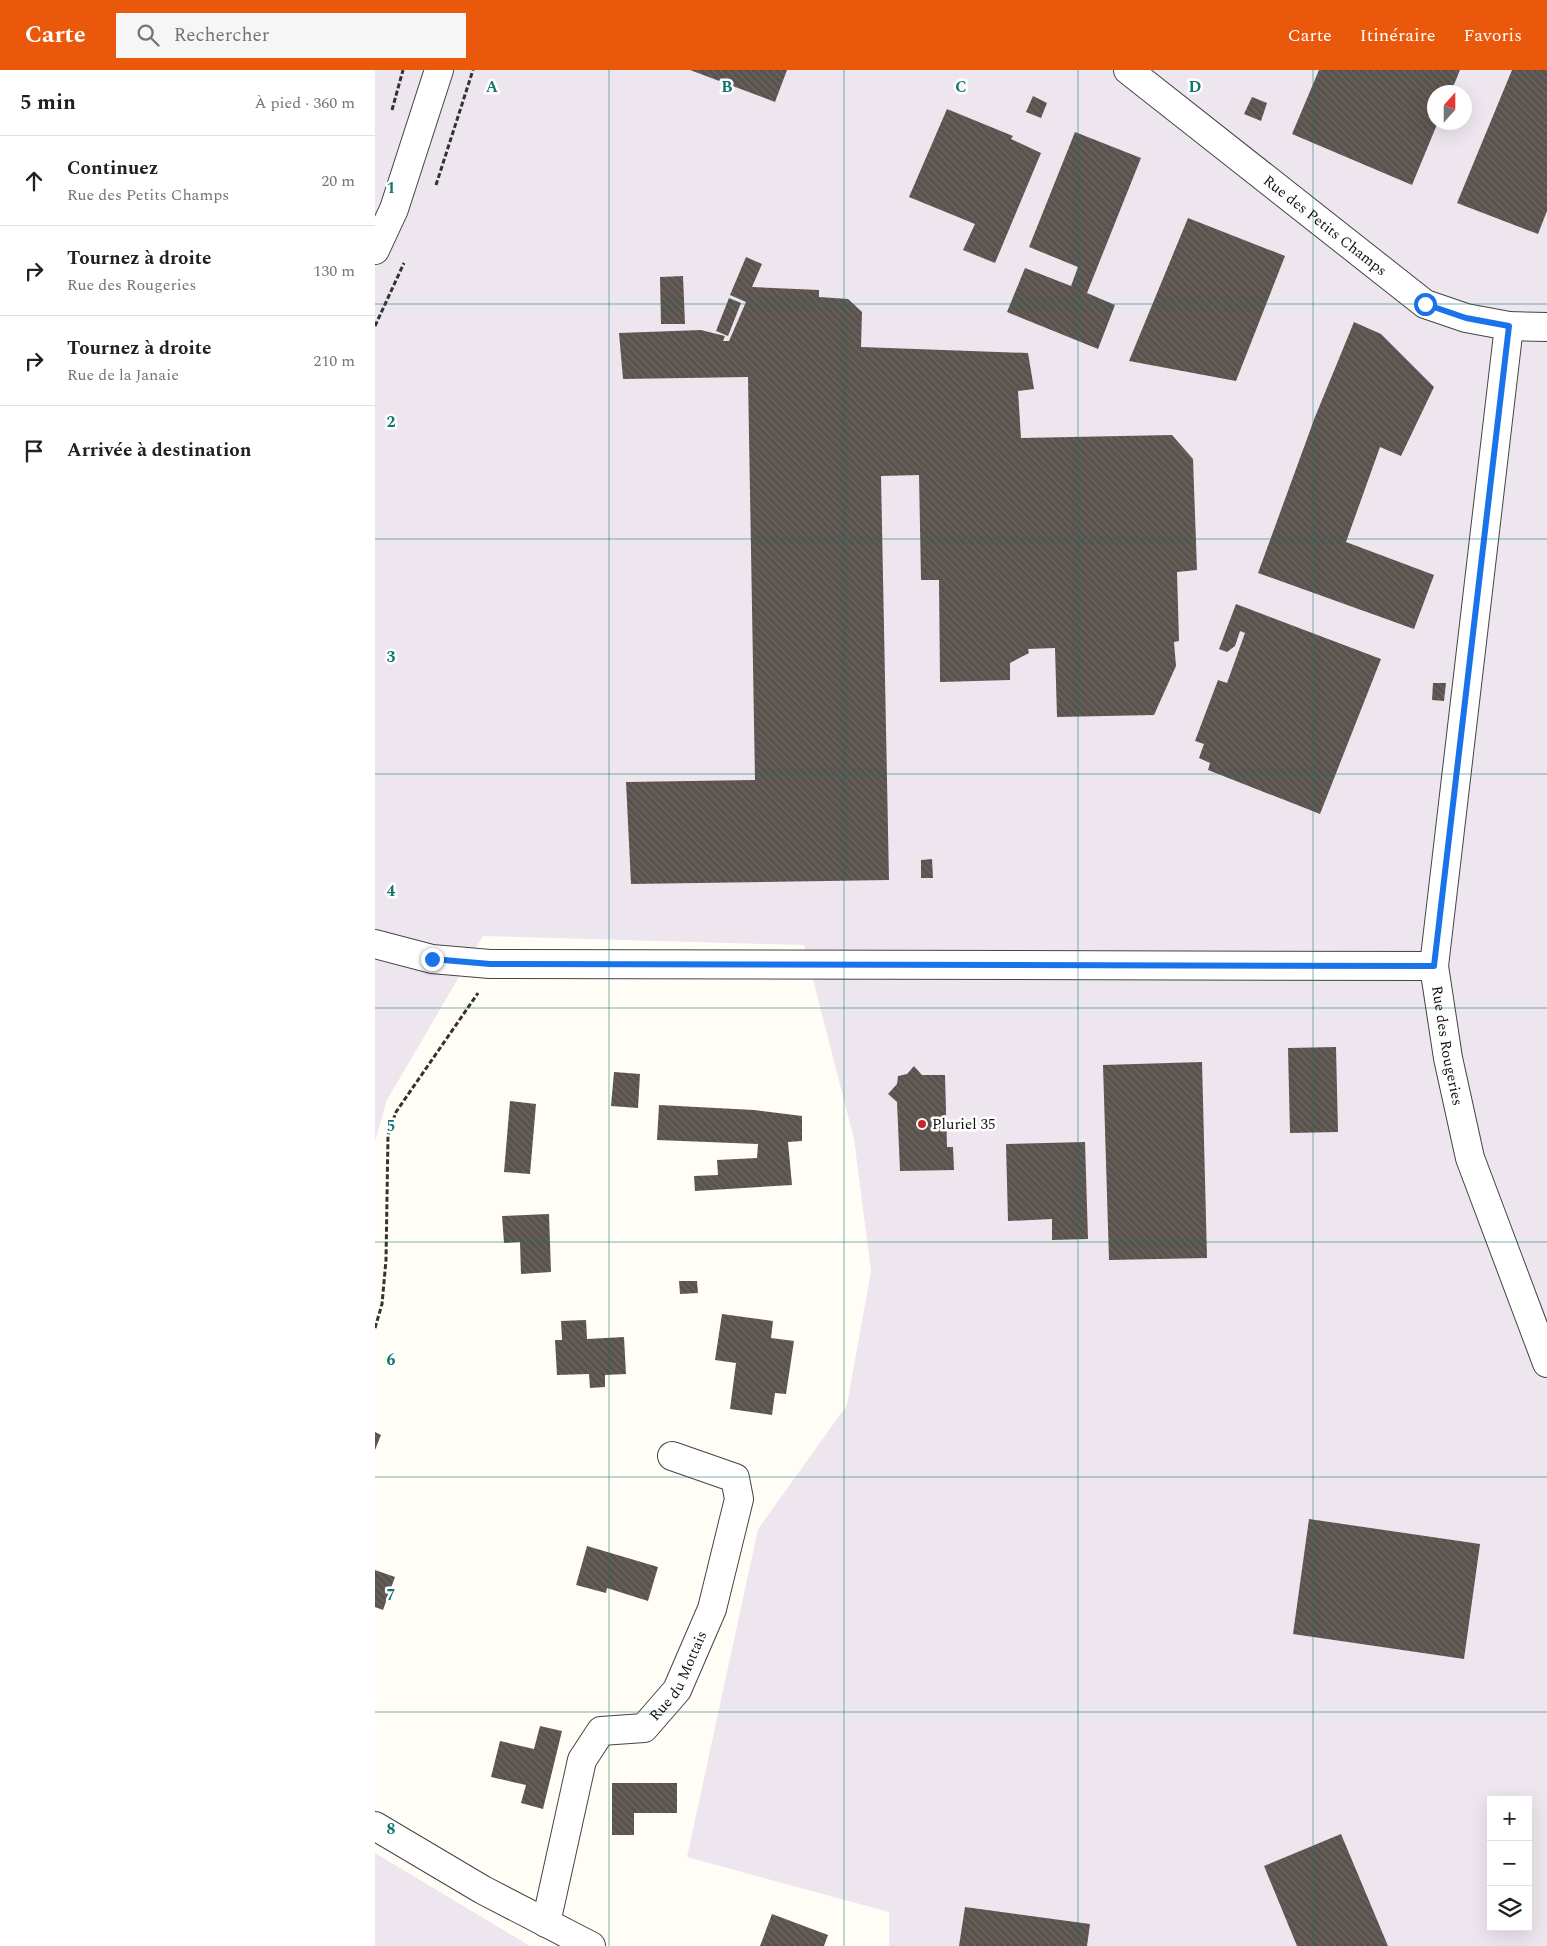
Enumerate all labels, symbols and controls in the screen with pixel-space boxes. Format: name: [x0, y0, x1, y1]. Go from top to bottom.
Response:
search box: [116, 13, 466, 58]
text: Carte: [25, 17, 86, 53]
icon: search: [134, 21, 162, 49]
text: Rechercher: [174, 21, 269, 50]
text: Carte: [1288, 22, 1332, 49]
text: Itinéraire: [1360, 22, 1436, 49]
text: Favoris: [1464, 22, 1522, 49]
text: A: [486, 75, 499, 99]
text: B: [721, 75, 733, 99]
text: C: [955, 75, 967, 99]
text: D: [1189, 75, 1202, 99]
north arrow: [1427, 85, 1472, 130]
text: 5 min: [20, 87, 76, 119]
text: À pied · 360 m: [254, 91, 355, 115]
text: Continuez: [67, 154, 158, 183]
icon: ahead: [20, 167, 48, 195]
text: 20 m: [321, 169, 355, 193]
street label: Rue des Petits Champs: [1258, 169, 1392, 281]
text: 1: [387, 176, 395, 200]
text: Rue des Petits Champs: [67, 183, 229, 207]
text: Tournez à droite: [67, 244, 211, 273]
icon: right: [20, 257, 48, 285]
text: 130 m: [313, 259, 355, 283]
text: Rue des Rougeries: [67, 273, 196, 297]
route start: [1414, 293, 1437, 316]
text: Tournez à droite: [67, 334, 211, 363]
icon: right: [20, 347, 48, 375]
text: 210 m: [313, 349, 355, 373]
text: Rue de la Janaie: [67, 363, 179, 387]
text: 2: [387, 410, 396, 434]
text: Arrivée à destination: [67, 436, 251, 465]
icon: arrive: [20, 437, 48, 465]
text: 3: [387, 645, 396, 669]
text: 4: [387, 879, 396, 903]
route end: [421, 948, 444, 971]
street label: Rue des Rougeries: [1426, 984, 1470, 1108]
place label: Pluriel 35: [932, 1113, 995, 1136]
text: 5: [387, 1114, 395, 1138]
marker: Pluriel 35: [916, 1118, 928, 1130]
text: 6: [387, 1348, 396, 1372]
text: 7: [387, 1583, 396, 1607]
street label: Rue du Mottais: [644, 1627, 713, 1726]
map controls: [1487, 1796, 1532, 1931]
button: +: [1487, 1796, 1532, 1841]
text: 8: [387, 1817, 396, 1841]
button: −: [1487, 1841, 1532, 1886]
button: layers: [1487, 1886, 1532, 1931]

